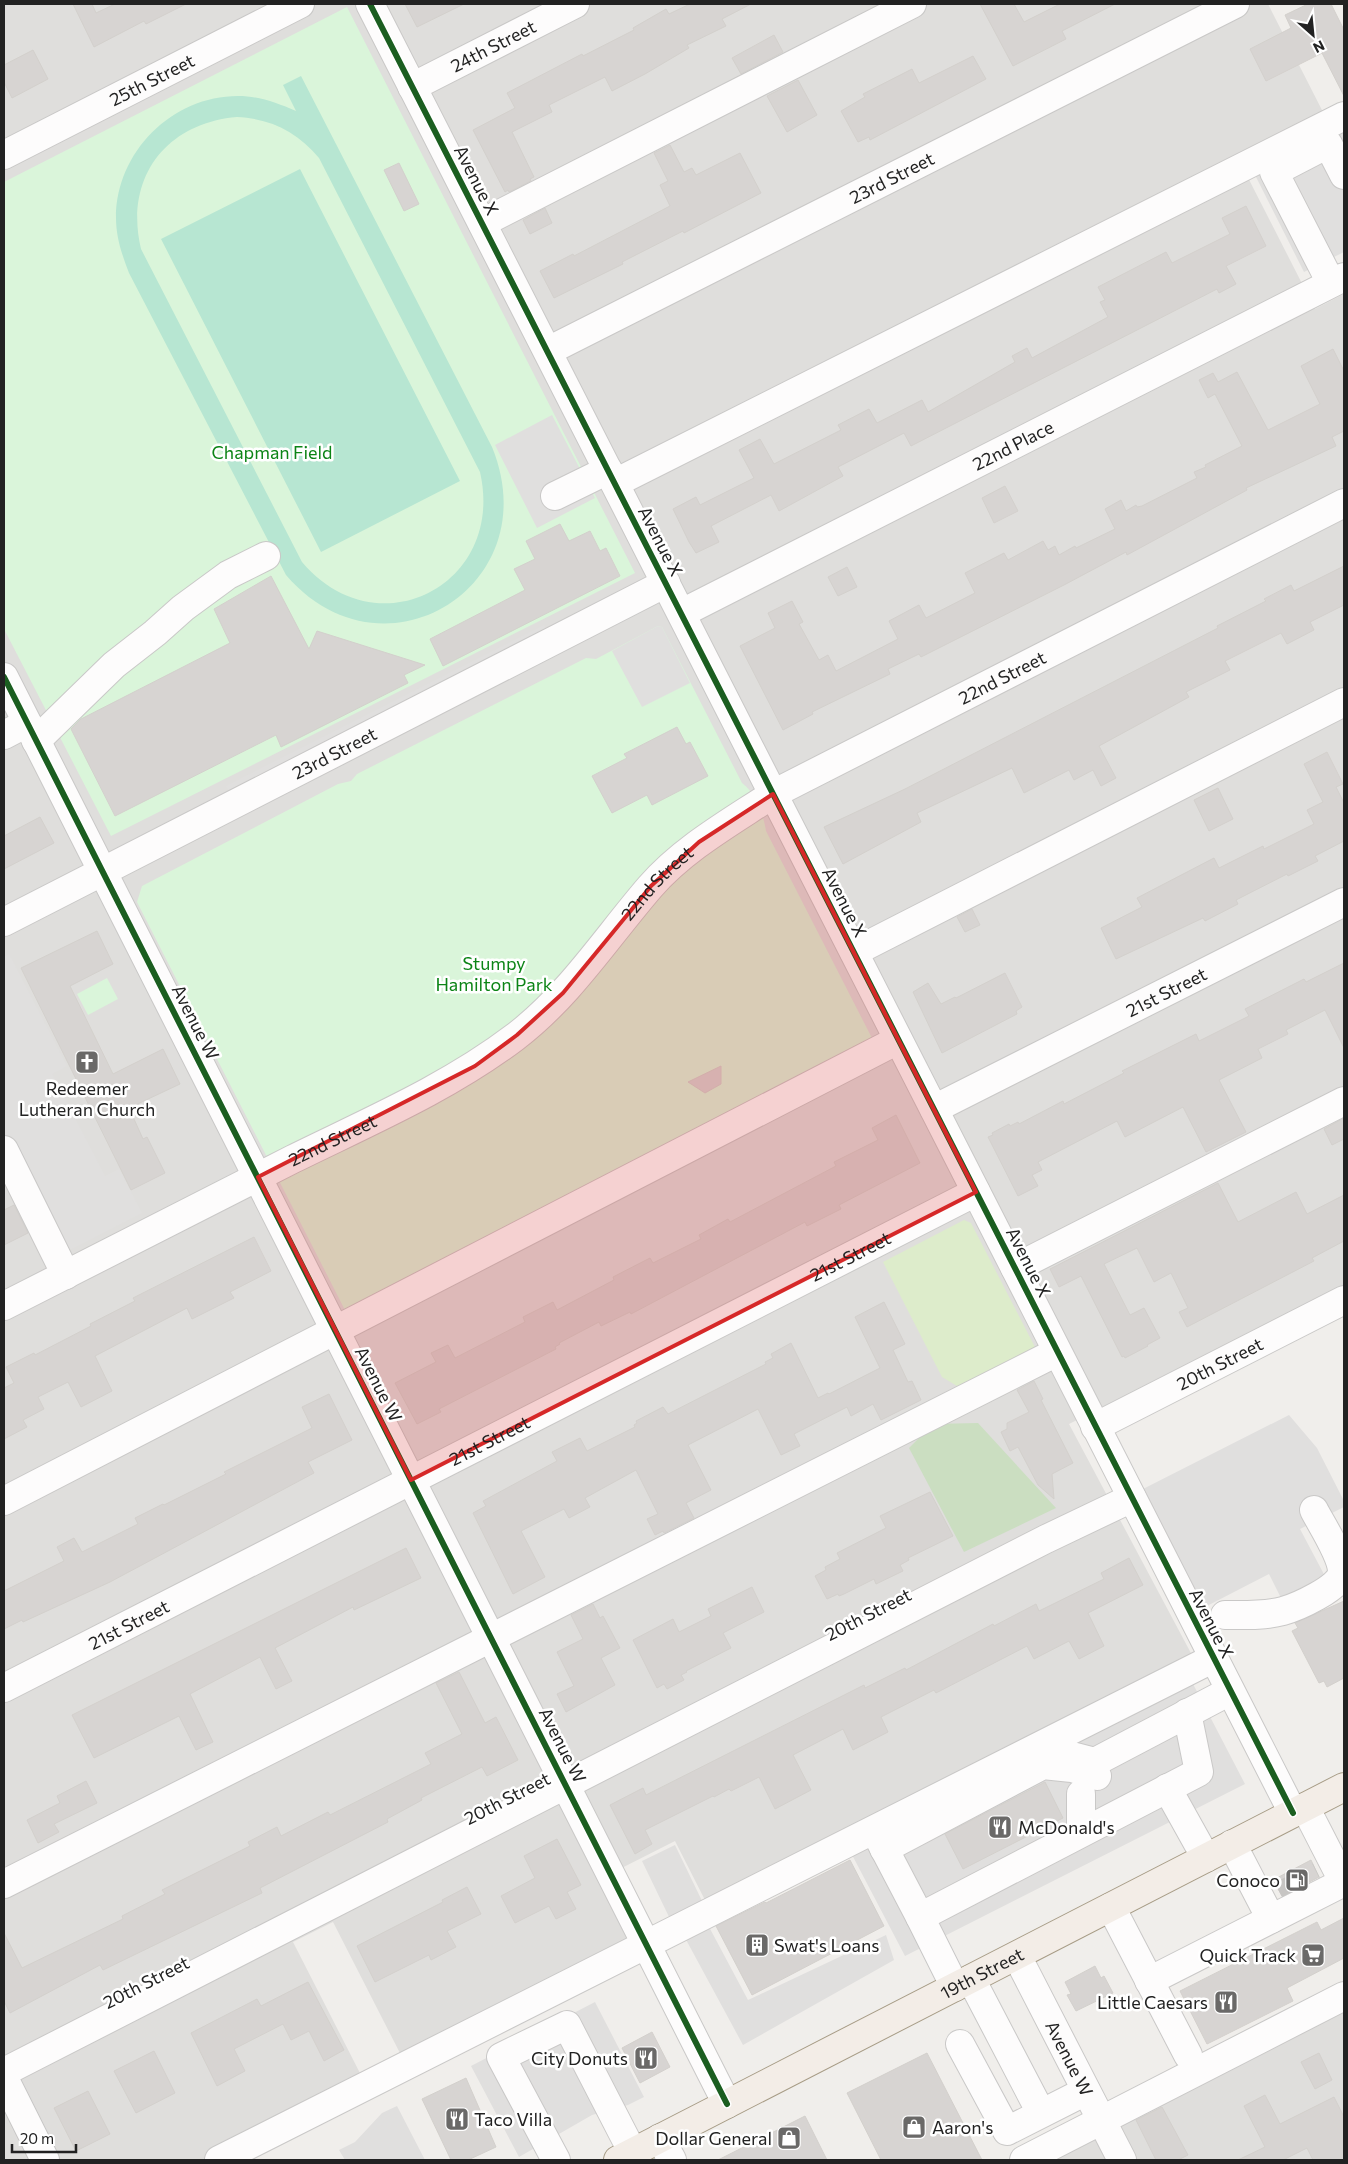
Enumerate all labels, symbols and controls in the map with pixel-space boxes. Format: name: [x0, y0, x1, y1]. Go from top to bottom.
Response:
north arrow: [1288, 10, 1338, 60]
street label: 24th Street: [447, 15, 539, 77]
text: N: [1311, 37, 1328, 57]
street label: 25th Street: [106, 49, 198, 110]
street label: Avenue X: [450, 141, 504, 219]
street label: 23rd Street: [846, 147, 938, 208]
street label: 22nd Place: [969, 415, 1057, 475]
park label: Chapman Field: [212, 441, 333, 463]
street label: Avenue X: [634, 502, 688, 580]
street label: 22nd Street: [955, 646, 1049, 709]
street label: 23rd Street: [288, 722, 380, 784]
street label: 22nd Street: [616, 841, 697, 925]
street label: Avenue X: [818, 863, 872, 941]
park label: Stumpy Hamilton Park: [435, 952, 553, 995]
street label: 21st Street: [1122, 962, 1210, 1021]
street label: Avenue W: [168, 981, 224, 1063]
church icon: Redeemer Lutheran Church: [74, 1049, 100, 1075]
place label: Redeemer Lutheran Church: [19, 1077, 155, 1120]
street label: 22nd Street: [285, 1109, 380, 1171]
street label: Avenue X: [1002, 1223, 1056, 1301]
street label: 21st Street: [806, 1226, 894, 1286]
street label: 20th Street: [1173, 1332, 1266, 1394]
street label: Avenue W: [351, 1343, 407, 1425]
street label: 21st Street: [445, 1411, 533, 1470]
street label: 20th Street: [821, 1583, 915, 1645]
street label: Avenue X: [1185, 1584, 1239, 1662]
street label: 21st Street: [85, 1595, 173, 1654]
street label: Avenue W: [535, 1704, 591, 1786]
street label: 20th Street: [460, 1767, 554, 1829]
restaurant icon: McDonald's: [987, 1814, 1013, 1840]
place label: McDonald's: [1018, 1816, 1115, 1838]
fuel station icon: Conoco: [1284, 1867, 1310, 1893]
place label: Conoco: [1216, 1869, 1280, 1891]
building icon: Swat's Loans: [744, 1932, 770, 1958]
place label: Swat's Loans: [774, 1934, 879, 1956]
supermarket icon: Quick Track: [1300, 1942, 1326, 1968]
street label: 19th Street: [936, 1943, 1027, 2004]
place label: Quick Track: [1199, 1944, 1296, 1966]
street label: 20th Street: [99, 1951, 193, 2013]
restaurant icon: Little Caesars: [1213, 1989, 1239, 2015]
place label: Little Caesars: [1097, 1991, 1208, 2013]
street label: Avenue W: [1041, 2017, 1098, 2100]
restaurant icon: City Donuts: [633, 2045, 659, 2071]
place label: City Donuts: [531, 2047, 628, 2069]
restaurant icon: Taco Villa: [444, 2106, 470, 2132]
place label: Taco Villa: [474, 2108, 552, 2130]
shop icon: Aaron's: [901, 2114, 927, 2140]
place label: Aaron's: [932, 2116, 993, 2138]
scale bar: [12, 2122, 76, 2154]
shop icon: Dollar General: [776, 2125, 802, 2151]
place label: Dollar General: [655, 2127, 772, 2149]
text: 20 m: [20, 2129, 54, 2147]

